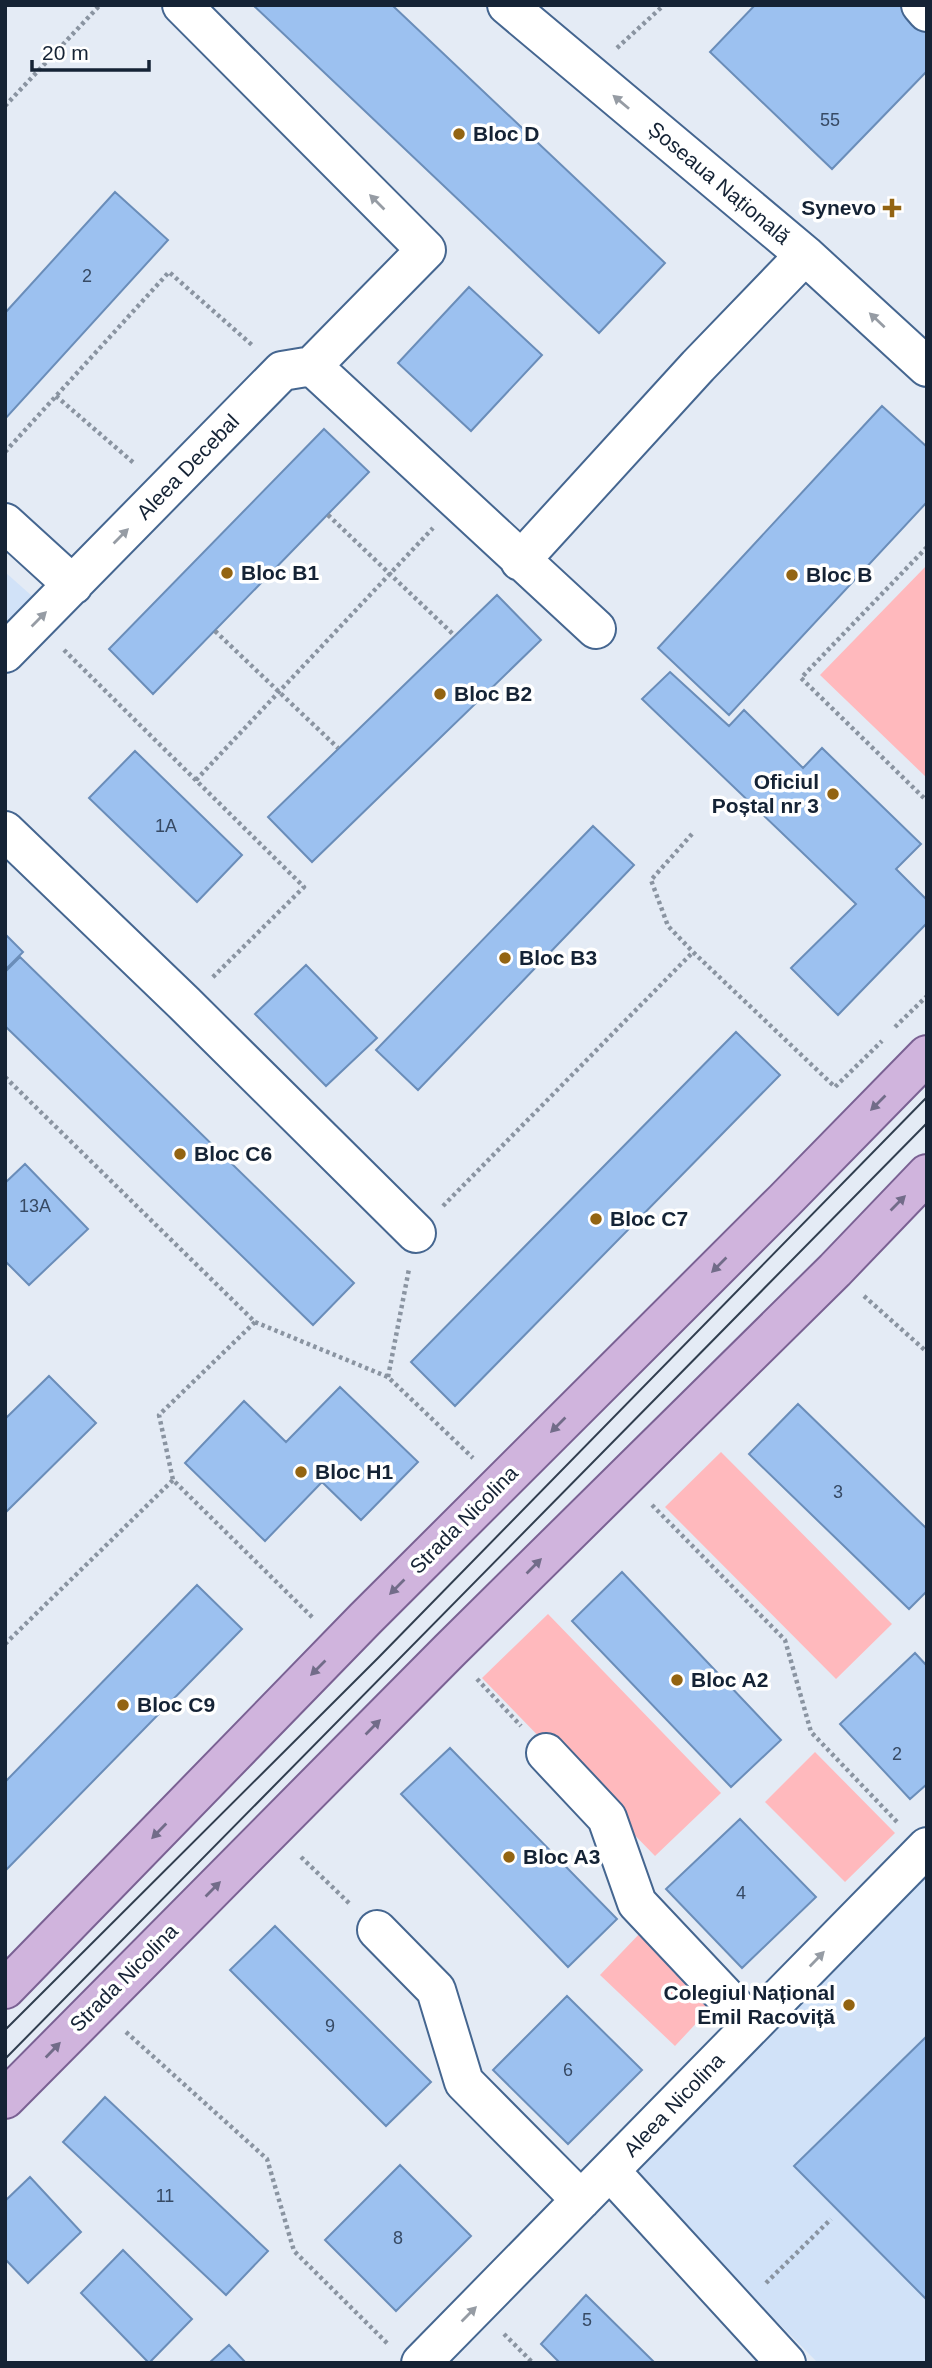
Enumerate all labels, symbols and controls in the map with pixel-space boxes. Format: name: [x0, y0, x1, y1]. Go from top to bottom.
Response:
scale bar: [32, 28, 149, 72]
text: 20 m: [42, 41, 89, 64]
one-way arrow: [612, 95, 629, 110]
house number: 55: [820, 110, 840, 130]
street label: Șoseaua Națională: [644, 117, 795, 249]
place label: Bloc D: [473, 122, 540, 145]
marker: Bloc D: [451, 126, 467, 142]
one-way arrow: [370, 194, 386, 211]
place label: Synevo: [801, 196, 876, 219]
marker: Synevo: [882, 198, 902, 218]
house number: 2: [82, 266, 92, 286]
one-way arrow: [869, 313, 886, 329]
street label: Aleea Decebal: [132, 410, 243, 524]
one-way arrow: [112, 528, 128, 545]
place label: Bloc B1: [241, 561, 320, 584]
place label: Bloc B: [806, 563, 873, 586]
marker: Bloc B1: [219, 565, 235, 581]
marker: Bloc B: [784, 567, 800, 583]
one-way arrow: [31, 611, 47, 627]
place label: Bloc B2: [454, 682, 532, 705]
marker: Bloc B2: [432, 686, 448, 702]
place label: Oficiul Poștal nr 3: [712, 770, 819, 817]
marker: Oficiul Poștal nr 3: [825, 786, 841, 802]
house number: 1A: [155, 816, 177, 836]
place label: Bloc B3: [519, 946, 597, 969]
marker: Bloc B3: [497, 950, 513, 966]
one-way arrow: [871, 1094, 887, 1111]
place label: Bloc C6: [194, 1142, 272, 1165]
marker: Bloc C6: [172, 1146, 188, 1162]
one-way arrow: [889, 1195, 905, 1212]
house number: 13A: [19, 1196, 51, 1216]
place label: Bloc C7: [610, 1207, 688, 1230]
marker: Bloc C7: [588, 1211, 604, 1227]
one-way arrow: [711, 1257, 728, 1273]
one-way arrow: [549, 1417, 566, 1434]
place label: Bloc H1: [315, 1460, 394, 1483]
street label: Strada Nicolina: [405, 1461, 522, 1578]
marker: Bloc H1: [293, 1464, 309, 1480]
house number: 3: [833, 1482, 843, 1502]
one-way arrow: [526, 1558, 543, 1575]
one-way arrow: [389, 1578, 406, 1594]
one-way arrow: [310, 1660, 327, 1676]
place label: Bloc A2: [691, 1668, 768, 1691]
marker: Bloc A2: [669, 1672, 685, 1688]
place label: Bloc C9: [137, 1693, 215, 1716]
marker: Bloc C9: [115, 1697, 131, 1713]
one-way arrow: [365, 1719, 381, 1736]
house number: 2: [892, 1744, 902, 1764]
one-way arrow: [151, 1822, 167, 1839]
place label: Bloc A3: [523, 1845, 600, 1868]
marker: Bloc A3: [501, 1849, 517, 1865]
one-way arrow: [204, 1881, 221, 1897]
house number: 4: [736, 1883, 746, 1903]
street label: Strada Nicolina: [65, 1919, 182, 2036]
one-way arrow: [808, 1951, 824, 1968]
place label: Colegiul Național Emil Racoviță: [663, 1981, 835, 2028]
marker: Colegiul Național Emil Racoviță: [841, 1997, 857, 2013]
house number: 9: [325, 2016, 335, 2036]
one-way arrow: [44, 2042, 60, 2059]
street label: Aleea Nicolina: [619, 2048, 729, 2161]
house number: 6: [563, 2060, 573, 2080]
house number: 11: [156, 2186, 174, 2206]
house number: 8: [393, 2228, 403, 2248]
one-way arrow: [460, 2306, 476, 2323]
house number: 5: [582, 2310, 592, 2330]

